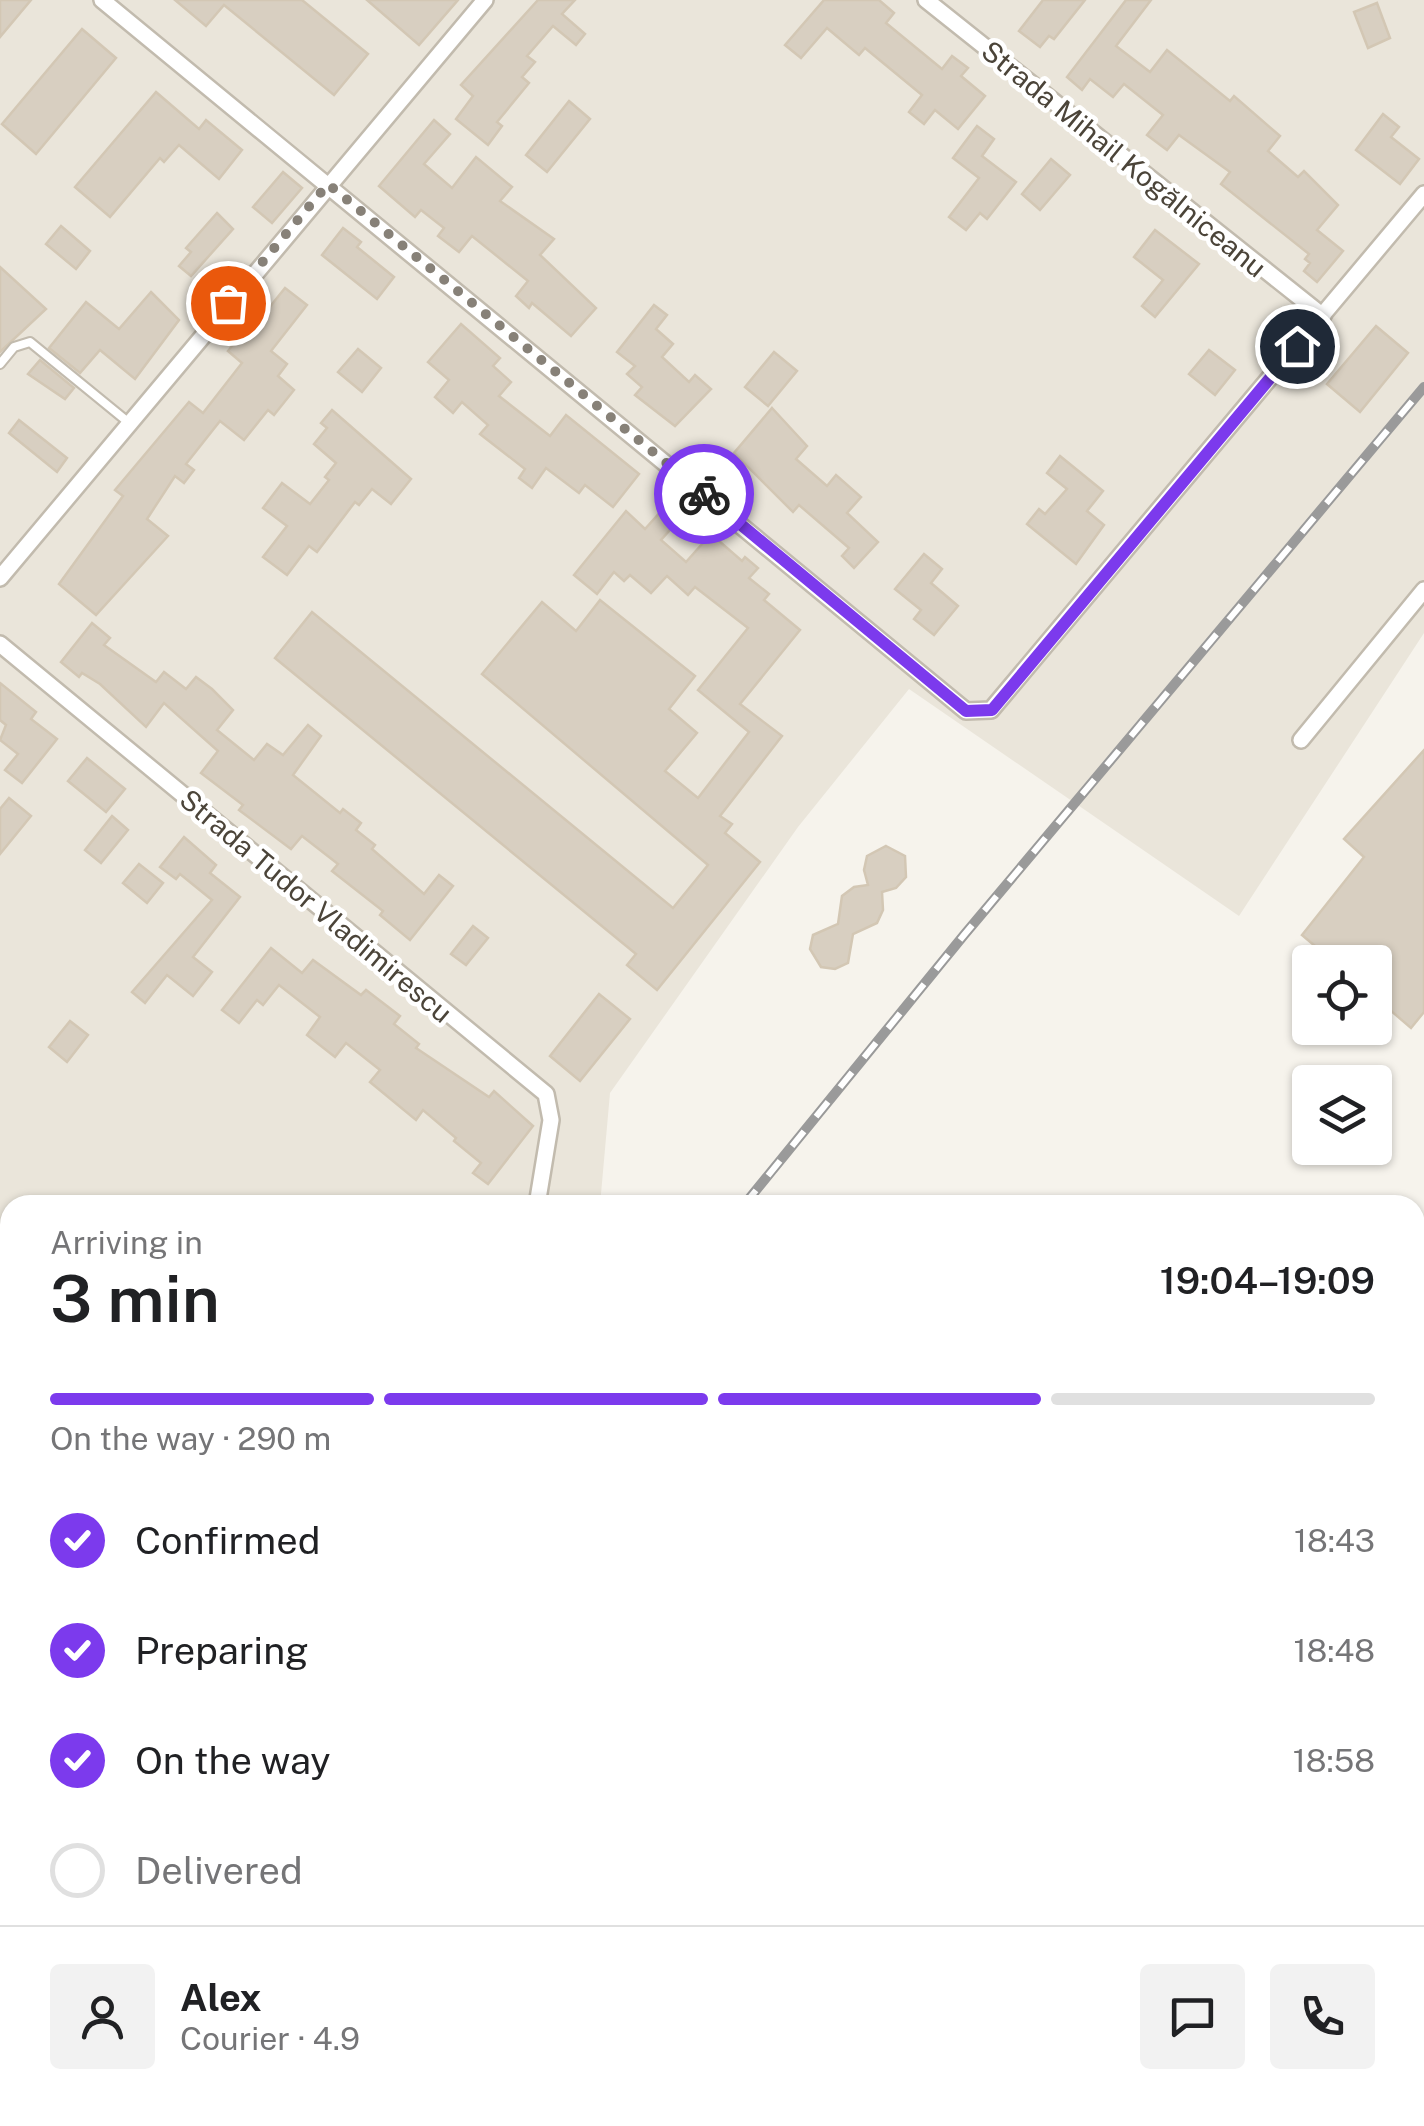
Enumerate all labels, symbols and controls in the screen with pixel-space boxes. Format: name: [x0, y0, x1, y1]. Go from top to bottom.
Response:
street label: Strada Mihail Kogălniceanu: [975, 34, 1273, 284]
pin: [186, 261, 271, 346]
icon: bag: [201, 276, 256, 331]
pin: [1255, 304, 1340, 389]
icon: home: [1270, 319, 1325, 374]
courier: [654, 444, 754, 544]
icon: bike: [677, 467, 732, 522]
street label: Strada Tudor Vladimirescu: [174, 782, 459, 1029]
map controls: [1292, 945, 1392, 1165]
button: locate: [1292, 945, 1392, 1045]
button: layers: [1292, 1065, 1392, 1165]
text: Arriving in: [50, 1224, 203, 1261]
text: 19:04–19:09: [1160, 1258, 1375, 1303]
text: 3 min: [50, 1260, 220, 1337]
text: On the way · 290 m: [50, 1420, 331, 1457]
icon: check: [50, 1513, 105, 1568]
text: Confirmed: [135, 1518, 320, 1563]
text: 18:43: [1294, 1522, 1375, 1559]
icon: check: [50, 1623, 105, 1678]
text: Preparing: [135, 1628, 309, 1673]
text: 18:48: [1293, 1632, 1375, 1669]
icon: check: [50, 1733, 105, 1788]
text: On the way: [135, 1738, 331, 1783]
text: 18:58: [1293, 1742, 1375, 1779]
text: Delivered: [135, 1848, 303, 1893]
button: person: [50, 1964, 155, 2069]
button: chat: [1140, 1964, 1245, 2069]
button: phone: [1270, 1964, 1375, 2069]
text: Alex: [180, 1975, 262, 2020]
text: Courier · 4.9: [180, 2020, 360, 2057]

